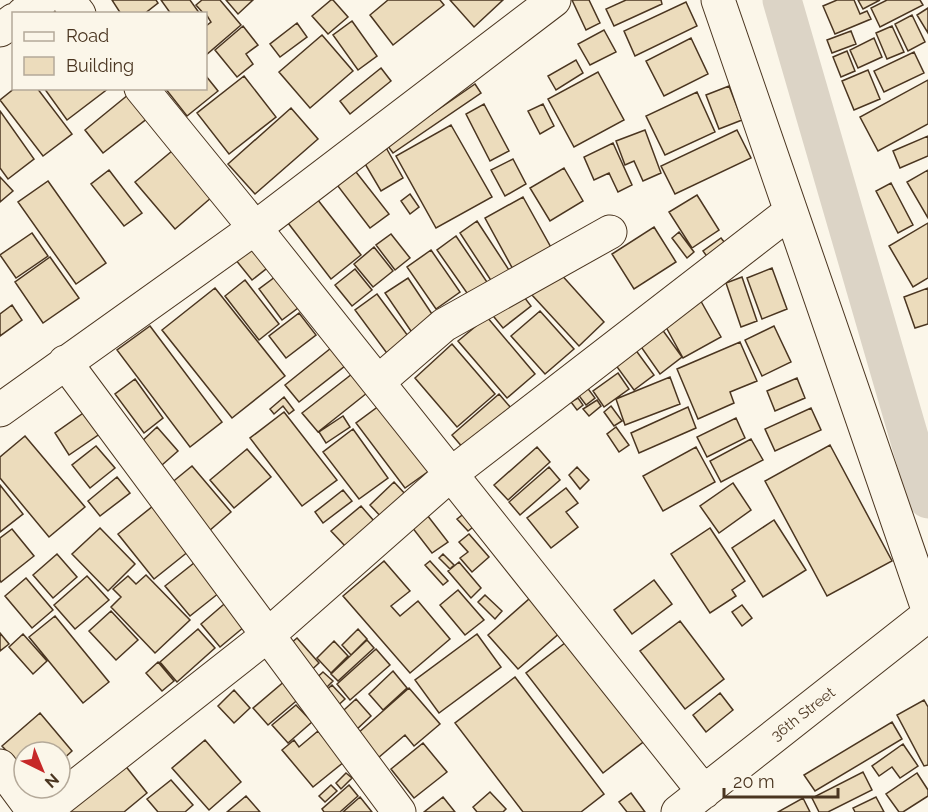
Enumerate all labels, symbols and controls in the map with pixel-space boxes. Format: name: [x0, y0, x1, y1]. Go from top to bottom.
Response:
legend: [12, 12, 207, 90]
text: Road: [66, 25, 109, 46]
text: Building: [66, 55, 134, 76]
street label: 36th Street: [767, 683, 839, 745]
north arrow: [12, 740, 72, 800]
scale bar: [724, 761, 838, 799]
text: N: [41, 769, 63, 792]
text: 20 m: [733, 771, 775, 792]

